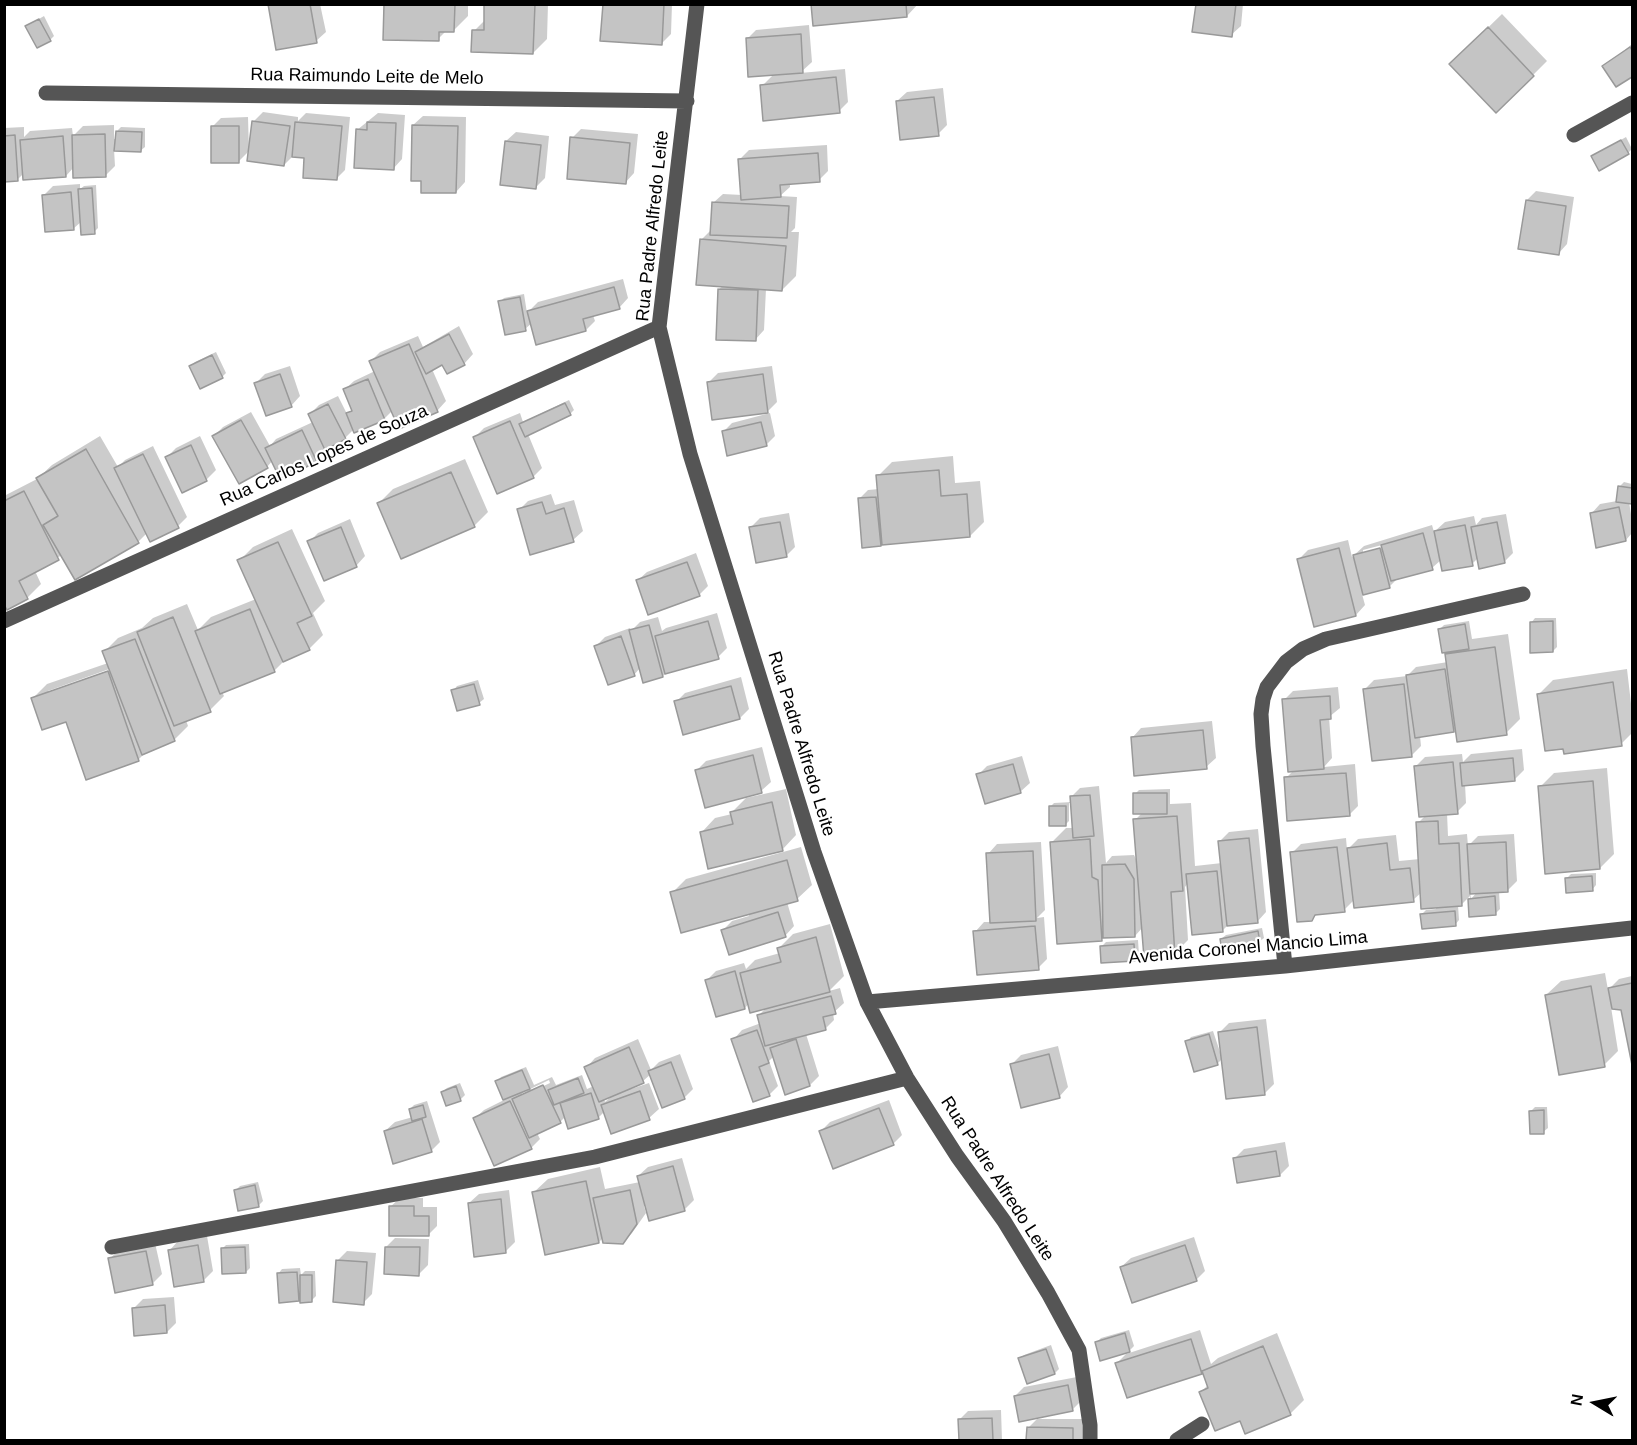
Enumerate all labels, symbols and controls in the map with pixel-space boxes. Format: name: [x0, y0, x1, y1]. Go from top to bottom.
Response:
street label: Rua Raimundo Leite de Melo: [250, 64, 484, 90]
street label: Rua Padre Alfredo Leite: [632, 129, 674, 323]
street label: Rua Carlos Lopes de Souza: [217, 400, 431, 512]
street label: Rua Padre Alfredo Leite: [763, 649, 839, 839]
street label: Avenida Coronel Mancio Lima: [1128, 927, 1368, 969]
street label: Rua Padre Alfredo Leite: [936, 1093, 1058, 1265]
north arrow: [1565, 1373, 1625, 1433]
text: N: [1567, 1393, 1586, 1407]

